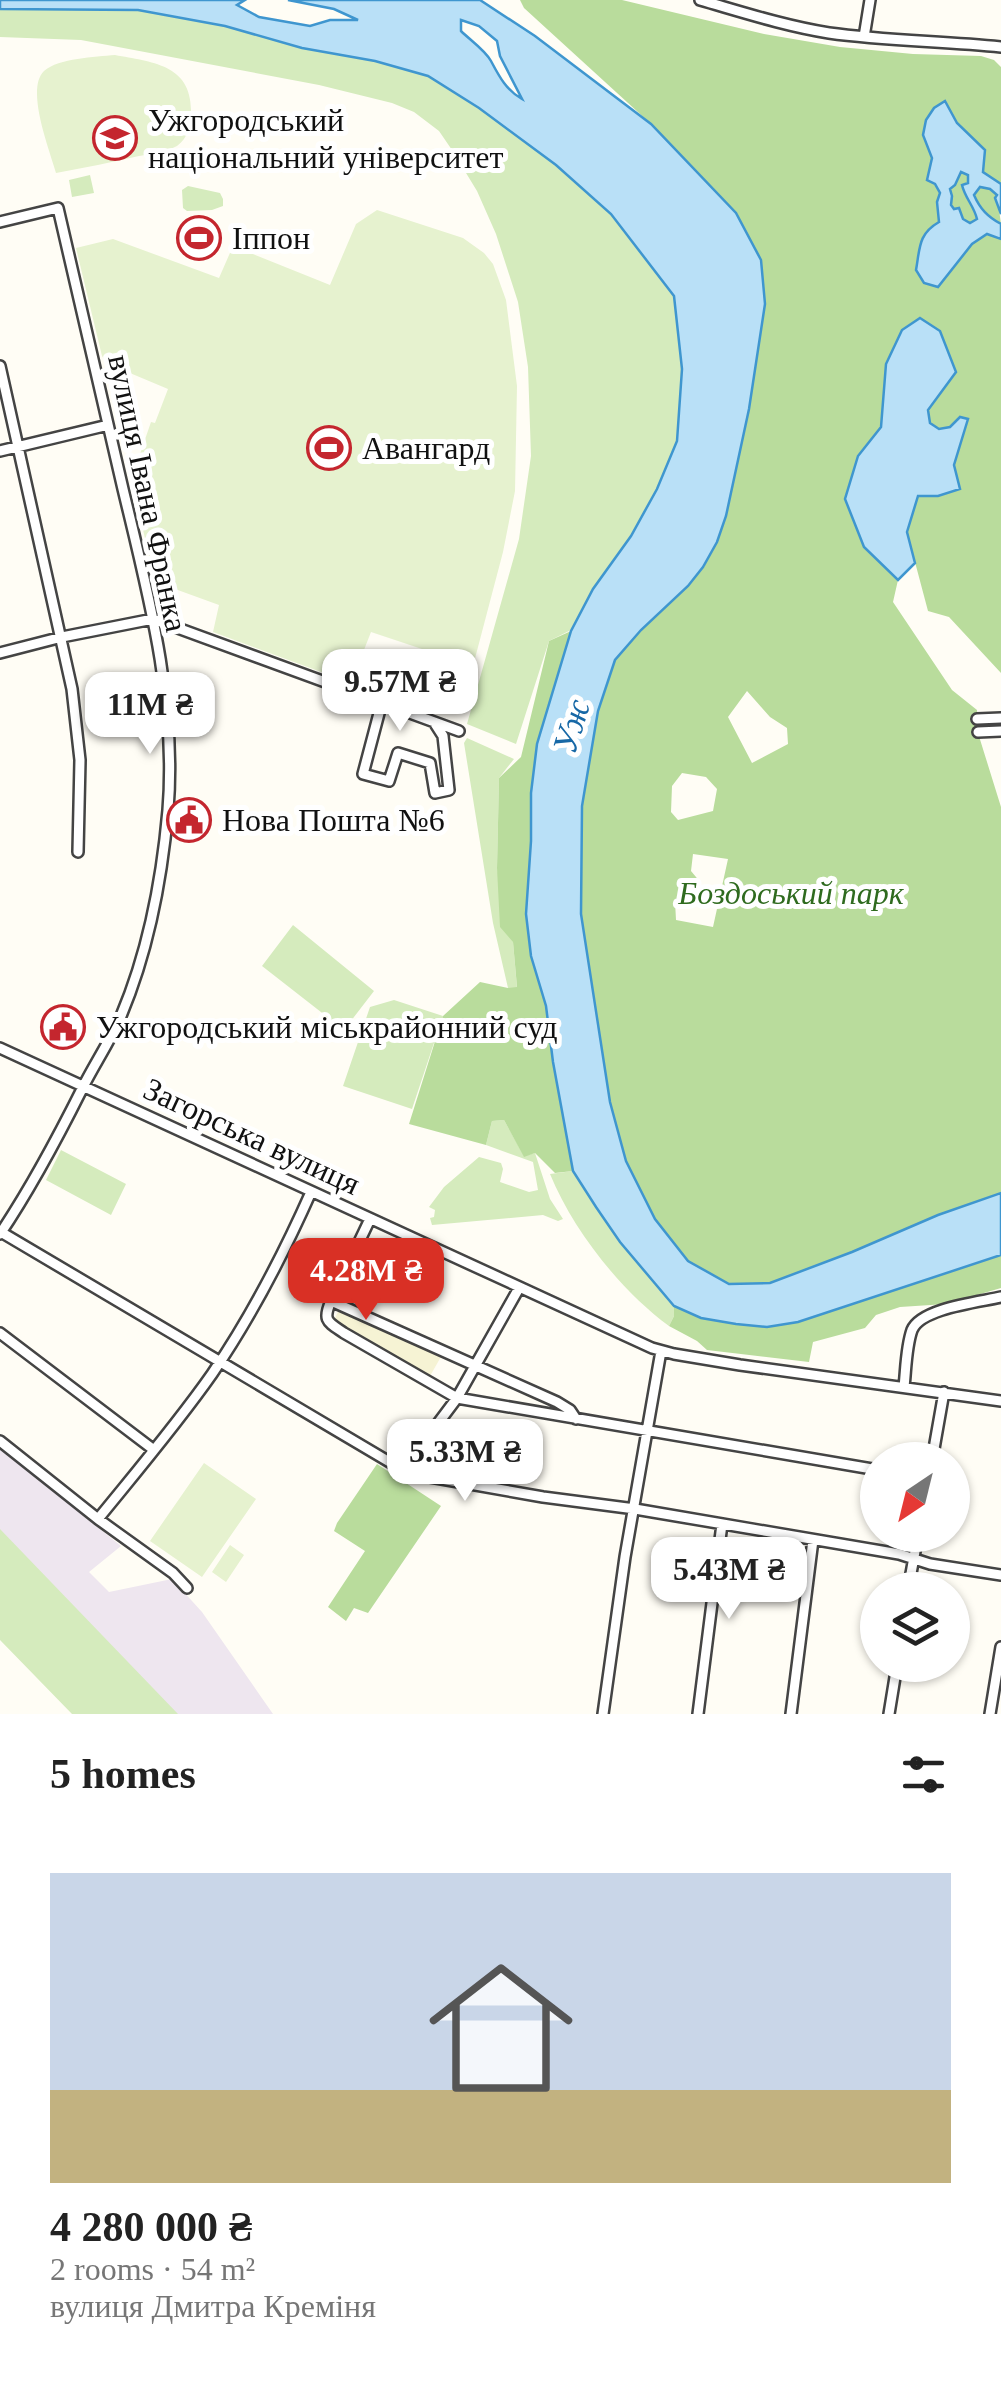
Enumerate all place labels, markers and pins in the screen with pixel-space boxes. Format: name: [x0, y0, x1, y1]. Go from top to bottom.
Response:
place label: Ужгородський національний університет: [148, 102, 504, 175]
school or university icon: Ужгородський національний університет: [92, 115, 138, 161]
sports icon: Іппон: [176, 215, 222, 261]
place label: Іппон: [232, 220, 310, 256]
sports icon: Авангард: [306, 425, 352, 471]
place label: Авангард: [362, 430, 490, 466]
pin: 9.57M ₴: [308, 649, 492, 734]
pin: 11M ₴: [80, 672, 220, 757]
public building icon: Нова Пошта №6: [166, 797, 212, 843]
place label: Нова Пошта №6: [222, 802, 445, 838]
public building icon: Ужгородський міськрайонний суд: [40, 1004, 86, 1050]
place label: Ужгородський міськрайонний суд: [96, 1009, 558, 1045]
pin: 4.28M ₴: [274, 1238, 458, 1323]
pin: 5.33M ₴: [373, 1419, 557, 1504]
pin: 5.43M ₴: [637, 1537, 821, 1622]

